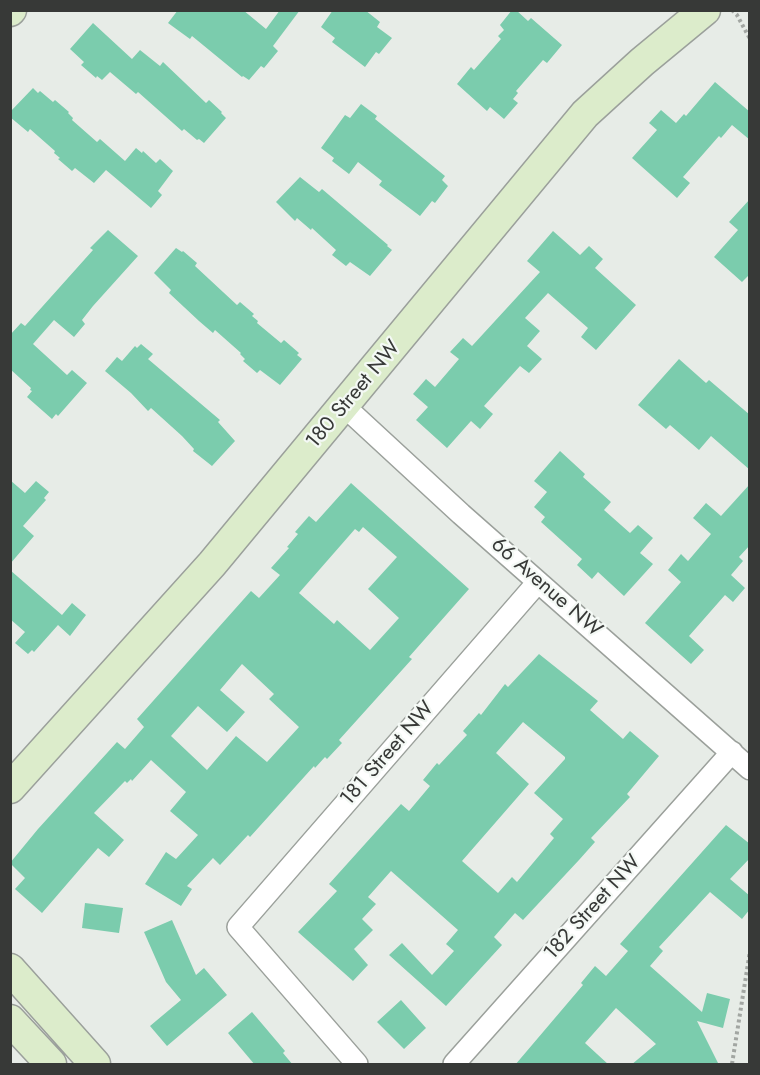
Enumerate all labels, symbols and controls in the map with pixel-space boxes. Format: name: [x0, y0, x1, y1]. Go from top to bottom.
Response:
street label: 180 Street NW: [302, 336, 406, 454]
street label: 66 Avenue NW: [485, 533, 607, 643]
street label: 181 Street NW: [336, 697, 440, 811]
street label: 182 Street NW: [539, 850, 647, 966]

